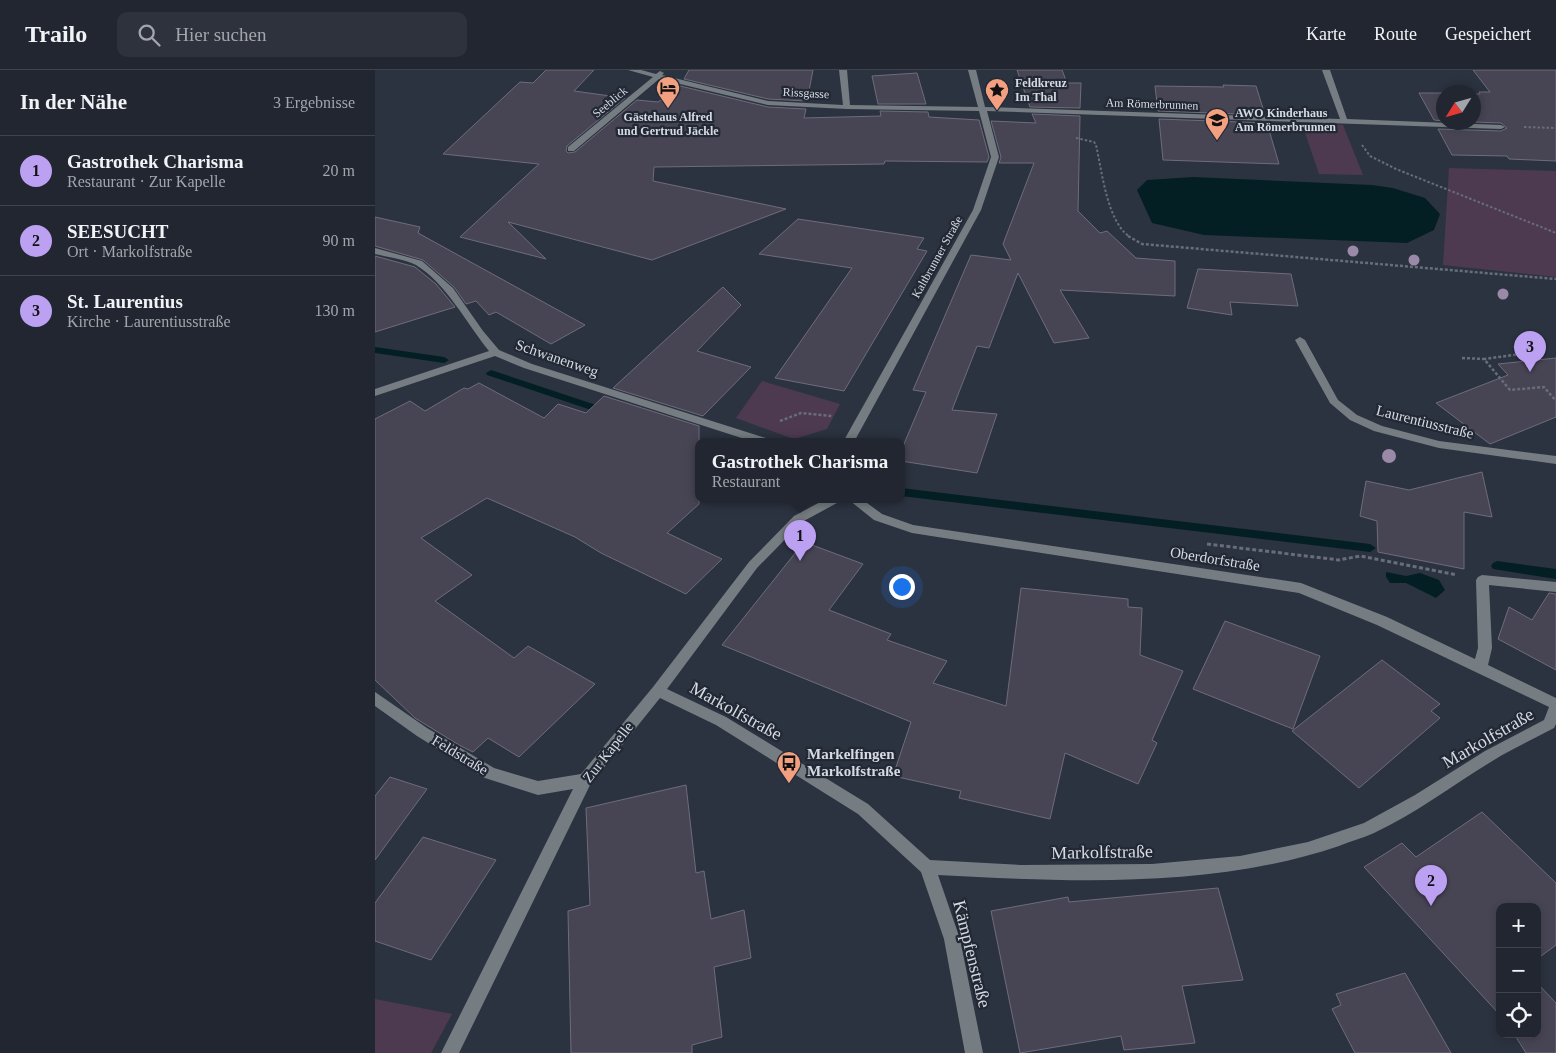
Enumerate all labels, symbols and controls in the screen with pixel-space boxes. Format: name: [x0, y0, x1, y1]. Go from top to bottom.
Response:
search box: [117, 12, 467, 57]
text: Trailo: [25, 21, 87, 47]
icon: search: [135, 21, 163, 49]
text: Hier suchen: [175, 24, 267, 45]
text: Karte: [1306, 24, 1346, 44]
text: Route: [1374, 24, 1417, 44]
text: Gespeichert: [1445, 24, 1531, 44]
hotel icon: Gästehaus Alfred und Gertrud Jäckle: [655, 75, 681, 109]
place label: Feldkreuz Im Thal: [1015, 76, 1067, 104]
place icon: Feldkreuz Im Thal: [984, 77, 1010, 111]
street label: Seeblick: [590, 83, 630, 121]
street label: Rissgasse: [782, 85, 830, 101]
north arrow: [1436, 85, 1481, 130]
text: In der Nähe: [20, 90, 127, 114]
text: 3 Ergebnisse: [273, 94, 355, 111]
street label: Am Römerbrunnen: [1105, 95, 1199, 113]
place label: AWO Kinderhaus Am Römerbrunnen: [1235, 106, 1336, 134]
school or university icon: AWO Kinderhaus Am Römerbrunnen: [1204, 107, 1230, 141]
place label: Gästehaus Alfred und Gertrud Jäckle: [617, 110, 719, 138]
text: Gastrothek Charisma: [67, 151, 243, 172]
text: 1: [32, 162, 40, 179]
text: 20 m: [323, 162, 355, 179]
text: Restaurant · Zur Kapelle: [67, 173, 226, 190]
street label: Kaltbrunner Straße: [909, 214, 965, 300]
text: SEESUCHT: [67, 221, 168, 242]
text: 2: [32, 232, 40, 249]
text: 90 m: [323, 232, 355, 249]
text: Ort · Markolfstraße: [67, 243, 192, 260]
text: St. Laurentius: [67, 291, 183, 312]
text: 3: [32, 302, 40, 319]
text: 130 m: [315, 302, 355, 319]
text: Kirche · Laurentiusstraße: [67, 313, 230, 330]
pin: 3: [1514, 331, 1546, 372]
street label: Schwanenweg: [513, 336, 601, 380]
street label: Laurentiusstraße: [1375, 402, 1476, 442]
popup: [695, 438, 905, 503]
text: Gastrothek Charisma: [712, 451, 888, 472]
text: Restaurant: [712, 473, 780, 490]
pin: 1: [784, 520, 816, 561]
street label: Oberdorfstraße: [1169, 544, 1261, 574]
your location: [889, 574, 915, 600]
street label: Markolfstraße: [687, 678, 785, 744]
street label: Markolfstraße: [1439, 704, 1537, 772]
street label: Zur Kapelle: [580, 718, 637, 785]
street label: Feldstraße: [429, 732, 491, 778]
place label: Markelfingen Markolfstraße: [807, 746, 901, 779]
bus stop icon: Markelfingen Markolfstraße: [776, 750, 802, 784]
street label: Markolfstraße: [1051, 841, 1153, 863]
pin: 2: [1415, 865, 1447, 906]
street label: Kämpfenstraße: [949, 898, 995, 1010]
map controls: [1496, 903, 1541, 1038]
button: +: [1496, 903, 1541, 948]
button: −: [1496, 948, 1541, 993]
button: locate: [1496, 993, 1541, 1038]

